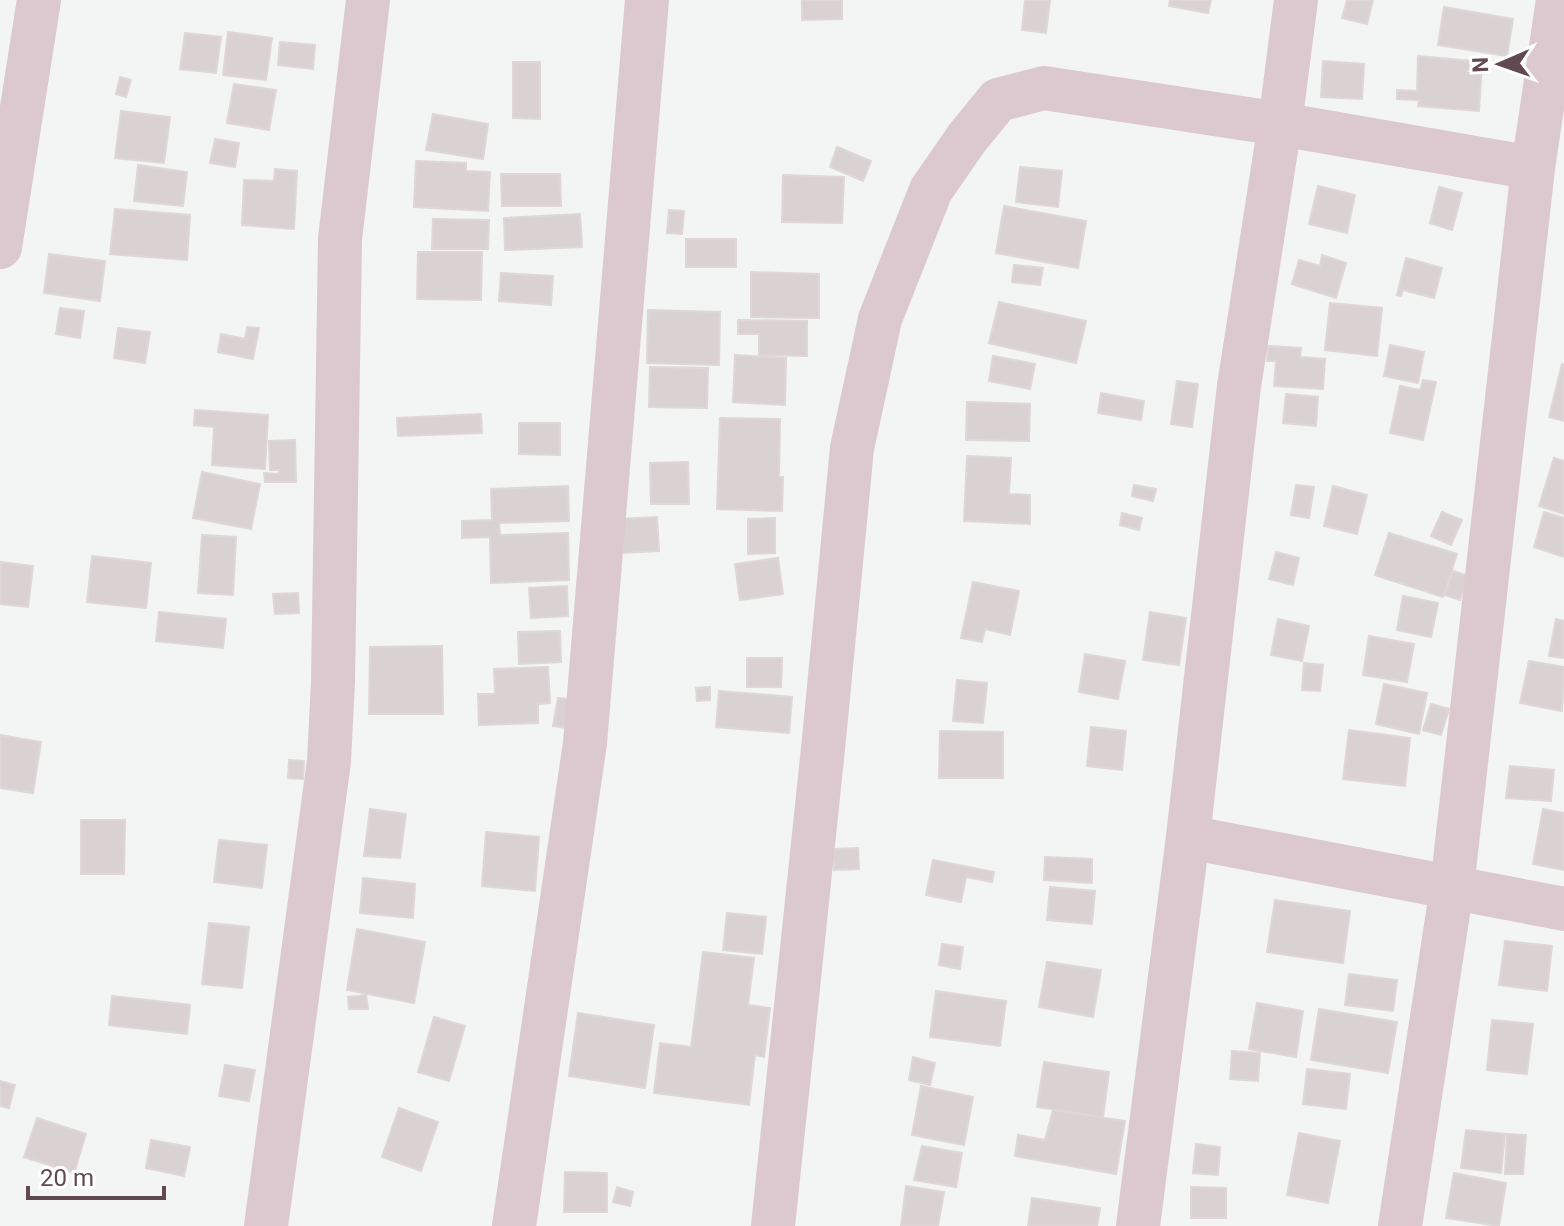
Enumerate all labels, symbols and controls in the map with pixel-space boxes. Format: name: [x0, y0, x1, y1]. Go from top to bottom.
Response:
north arrow: [1460, 24, 1540, 104]
text: N: [1468, 56, 1493, 73]
scale bar: [28, 1150, 164, 1200]
text: 20 m: [40, 1164, 94, 1192]

